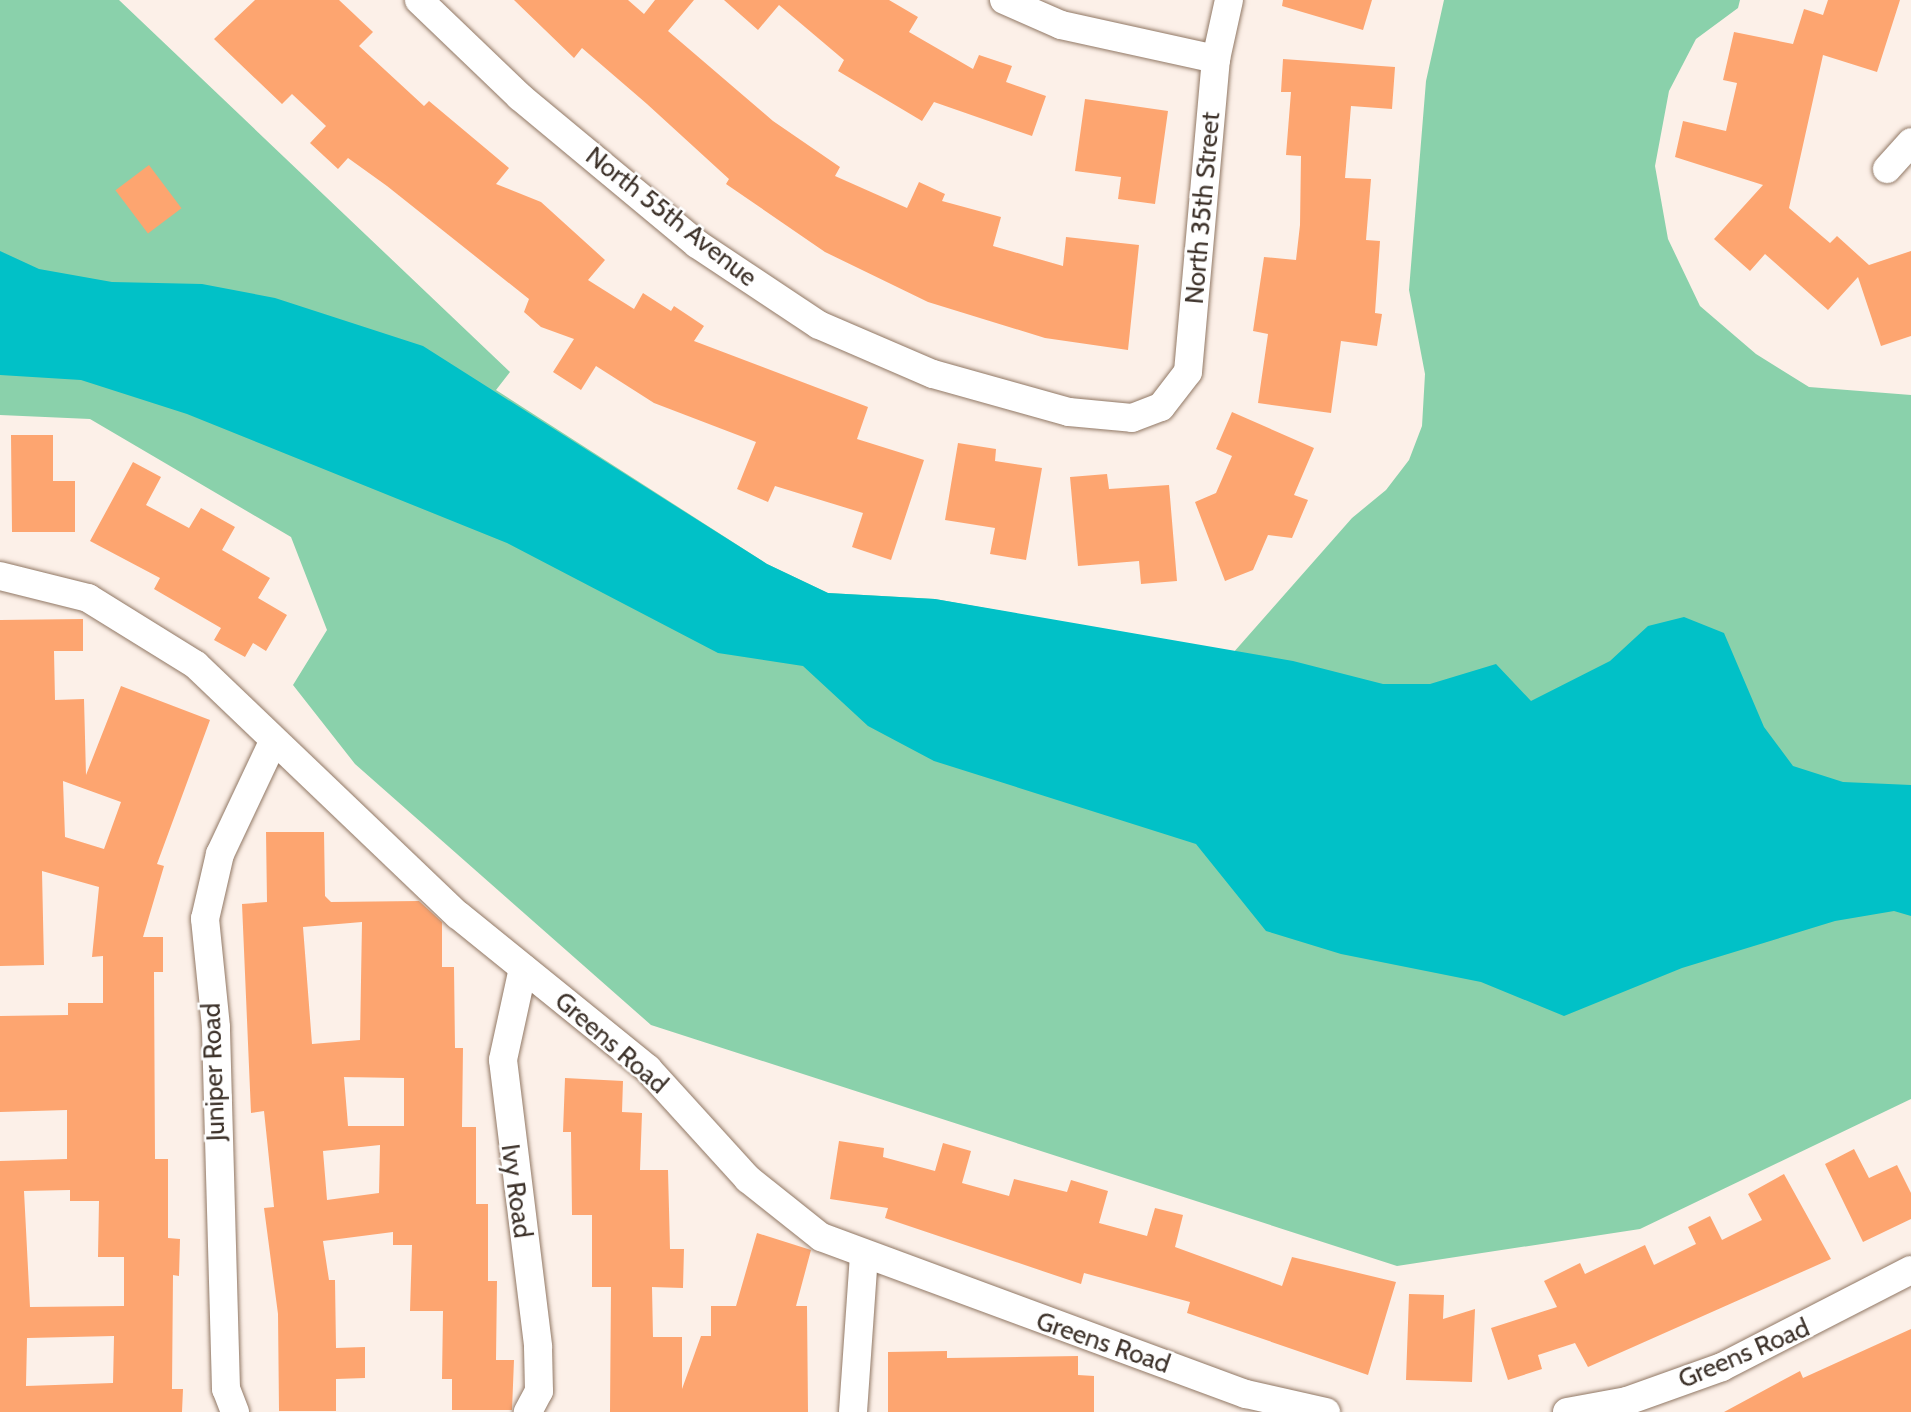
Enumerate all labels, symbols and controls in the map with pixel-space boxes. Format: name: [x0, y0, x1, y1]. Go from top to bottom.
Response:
street label: North 35th Street: [1179, 111, 1227, 305]
street label: North 55th Avenue: [579, 141, 763, 293]
street label: Greens Road: [548, 986, 674, 1100]
street label: Juniper Road: [196, 1002, 232, 1142]
street label: Ivy Road: [494, 1142, 538, 1240]
street label: Greens Road: [1032, 1306, 1174, 1380]
street label: Greens Road: [1674, 1312, 1814, 1396]

